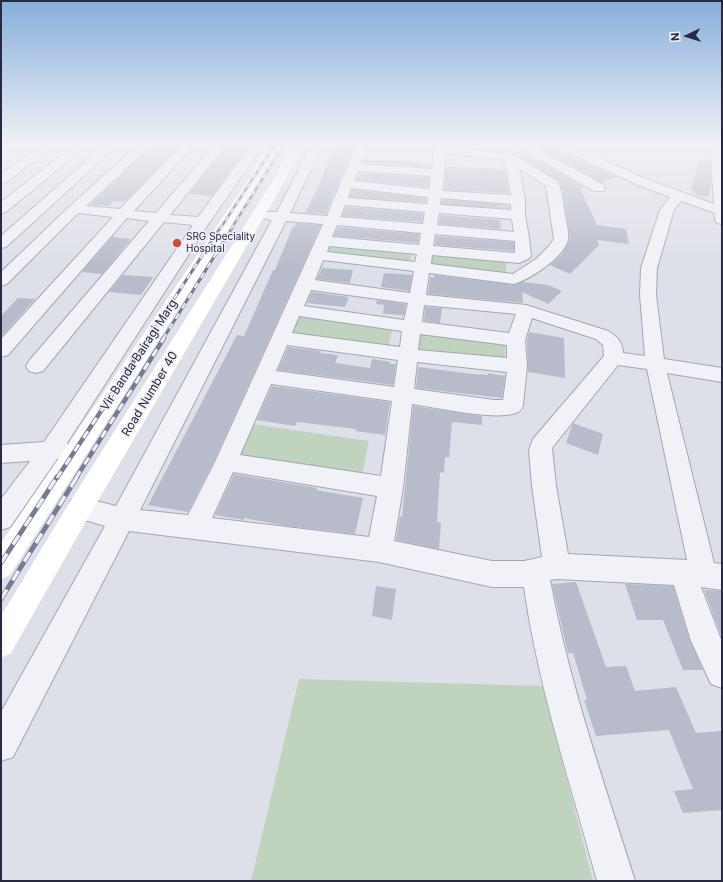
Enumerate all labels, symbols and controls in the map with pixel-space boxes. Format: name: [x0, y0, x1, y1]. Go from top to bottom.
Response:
north arrow: [667, 16, 707, 56]
text: N: [668, 32, 682, 42]
place label: SRG Speciality Hospital: [186, 231, 255, 254]
marker: SRG Speciality Hospital: [171, 237, 183, 249]
street label: Vir Banda Bairagi Marg: [98, 297, 180, 413]
street label: Road Number 40: [119, 349, 181, 439]

